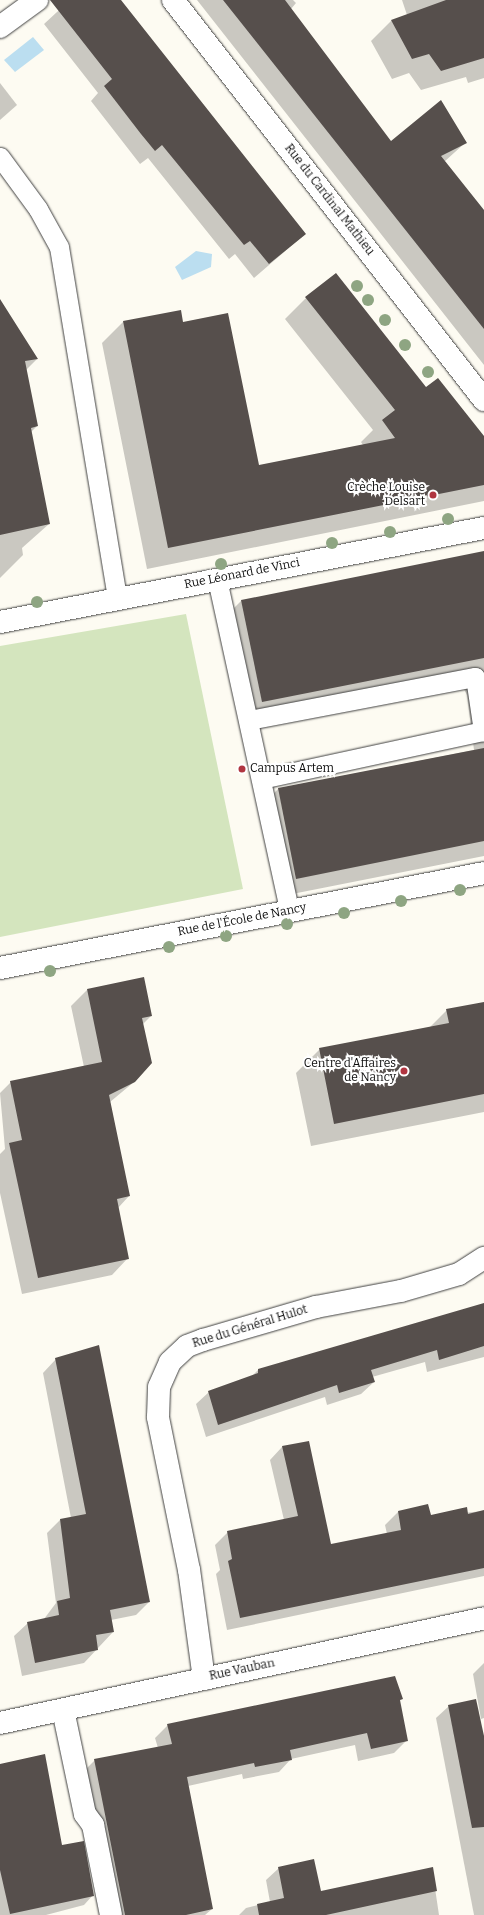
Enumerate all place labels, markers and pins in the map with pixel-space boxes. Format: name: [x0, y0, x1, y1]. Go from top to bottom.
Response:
place label: Crèche Louise Delsart: [347, 481, 425, 509]
marker: Crèche Louise Delsart: [428, 490, 438, 500]
place label: Campus Artem: [250, 762, 334, 776]
marker: Campus Artem: [237, 764, 247, 774]
place label: Centre d'Affaires de Nancy: [304, 1057, 396, 1085]
marker: Centre d'Affaires de Nancy: [399, 1066, 409, 1076]

